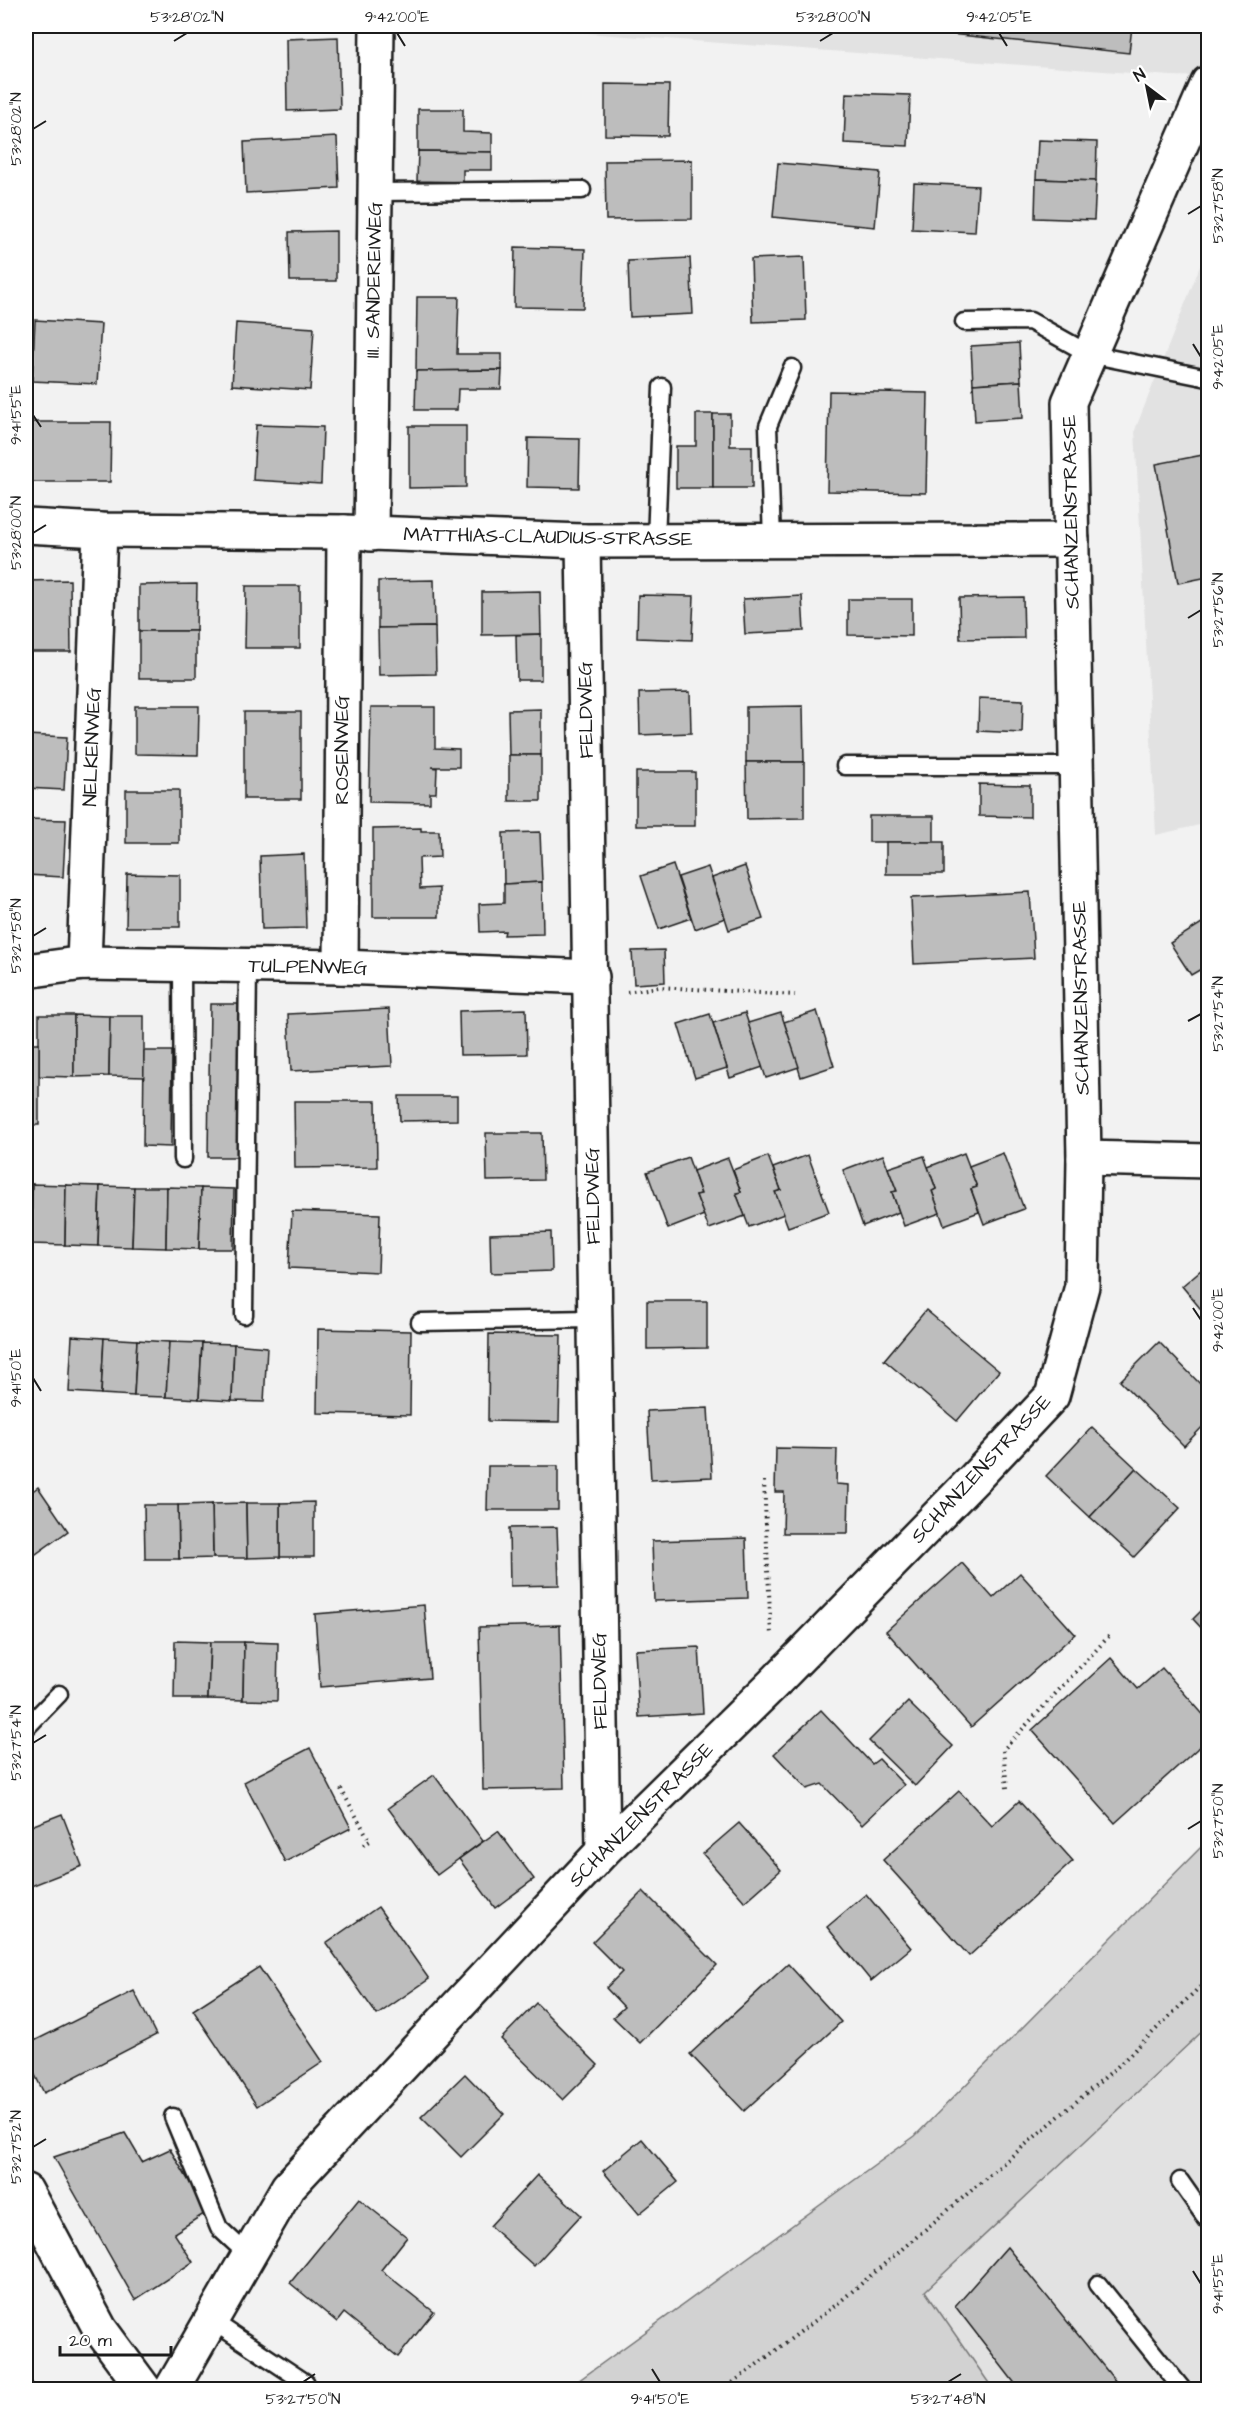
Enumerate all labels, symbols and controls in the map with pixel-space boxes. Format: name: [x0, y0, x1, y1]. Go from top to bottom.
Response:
text: 53°28'02"N: [150, 7, 224, 28]
text: 9°42'00"E: [365, 7, 429, 28]
text: 53°28'00"N: [796, 7, 870, 28]
text: 9°42'05"E: [966, 7, 1032, 28]
north arrow: [1117, 57, 1177, 117]
text: N: [1129, 63, 1150, 87]
text: 53°28'02"N: [6, 92, 27, 166]
text: 53°27'58"N: [1208, 168, 1229, 244]
street label: III. SANDEREIWEG: [359, 201, 389, 358]
text: 9°42'05"E: [1208, 324, 1229, 390]
text: 9°41'55"E: [6, 385, 27, 445]
street label: SCHANZENSTRASSE: [1055, 414, 1087, 609]
text: 53°28'00"N: [6, 496, 27, 570]
street label: MATTHIAS-CLAUDIUS-STRASSE: [403, 520, 693, 554]
text: 53°27'56"N: [1208, 573, 1229, 647]
street label: FELDWEG: [571, 661, 601, 759]
street label: NELKENWEG: [76, 687, 108, 807]
street label: ROSENWEG: [328, 695, 356, 805]
text: 53°27'58"N: [6, 898, 27, 974]
street label: SCHANZENSTRASSE: [1065, 900, 1097, 1095]
street label: TULPENWEG: [248, 952, 368, 982]
text: 53°27'54"N: [1208, 976, 1229, 1052]
street label: FELDWEG: [578, 1147, 608, 1245]
text: 9°42'00"E: [1208, 1288, 1229, 1352]
text: 9°41'50"E: [6, 1348, 27, 1407]
street label: SCHANZENSTRASSE: [904, 1388, 1058, 1550]
street label: FELDWEG: [585, 1632, 615, 1730]
text: 53°27'54"N: [6, 1705, 27, 1781]
street label: SCHANZENSTRASSE: [562, 1736, 720, 1894]
text: 53°27'50"N: [1208, 1784, 1229, 1858]
text: 53°27'52"N: [6, 2110, 27, 2184]
text: 9°41'55"E: [1208, 2254, 1229, 2314]
scale bar: [60, 2319, 171, 2357]
text: 20 m: [69, 2328, 112, 2353]
text: 53°27'50"N: [266, 2389, 340, 2410]
text: 9°41'50"E: [631, 2389, 690, 2410]
text: 53°27'48"N: [911, 2389, 985, 2410]

